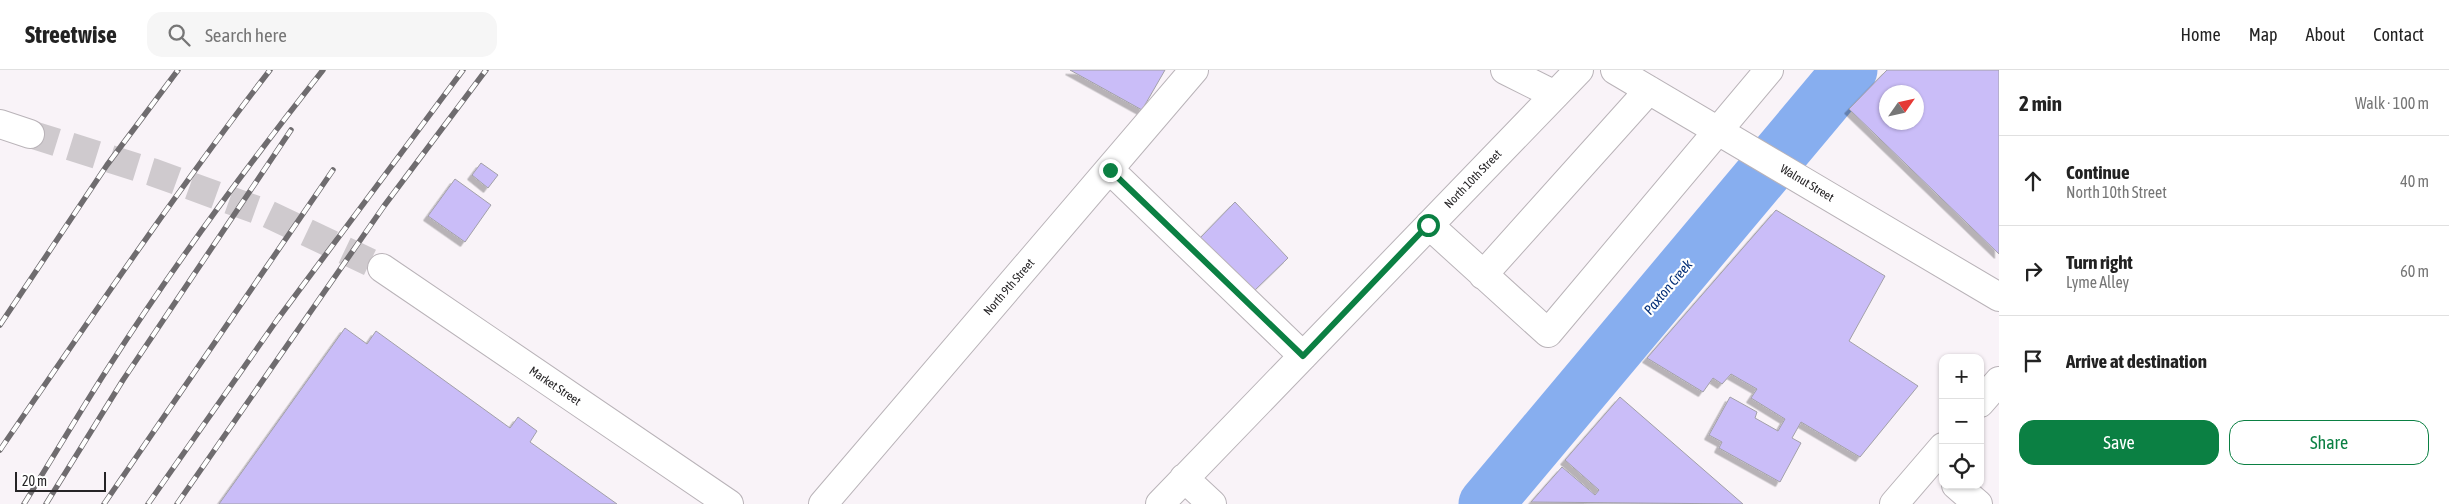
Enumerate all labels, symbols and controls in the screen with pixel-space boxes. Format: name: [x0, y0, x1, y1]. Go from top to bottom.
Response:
search box: [147, 12, 497, 57]
text: Streetwise: [25, 21, 117, 48]
icon: search: [165, 21, 193, 49]
text: Search here: [205, 24, 287, 46]
text: Home: [2181, 24, 2221, 45]
text: Map: [2249, 24, 2278, 45]
text: About: [2306, 24, 2345, 45]
text: Contact: [2373, 24, 2424, 45]
north arrow: [1879, 85, 1924, 130]
text: 2 min: [2019, 91, 2062, 115]
text: Walk · 100 m: [2355, 94, 2429, 112]
street label: North 10th Street: [1442, 147, 1505, 211]
route end: [1099, 159, 1122, 182]
text: Continue: [2066, 161, 2130, 183]
street label: Walnut Street: [1778, 162, 1837, 205]
icon: ahead: [2019, 167, 2047, 195]
text: 40 m: [2400, 172, 2429, 190]
text: North 10th Street: [2066, 183, 2167, 201]
route start: [1417, 214, 1440, 237]
text: Turn right: [2066, 251, 2133, 273]
street label: North 9th Street: [981, 256, 1038, 318]
water label: Paxton Creek: [1640, 256, 1696, 318]
icon: right: [2019, 257, 2047, 285]
text: 60 m: [2400, 262, 2429, 280]
text: Lyme Alley: [2066, 273, 2129, 291]
icon: arrive: [2019, 347, 2047, 375]
text: Arrive at destination: [2066, 350, 2207, 372]
map controls: [1939, 354, 1984, 489]
button: +: [1939, 354, 1984, 399]
street label: Market Street: [527, 364, 584, 409]
button: −: [1939, 399, 1984, 444]
button: Save: [2019, 420, 2219, 465]
button: Share: [2229, 420, 2429, 465]
button: locate: [1939, 444, 1984, 489]
scale bar: [15, 469, 106, 492]
text: 20 m: [22, 473, 47, 489]

